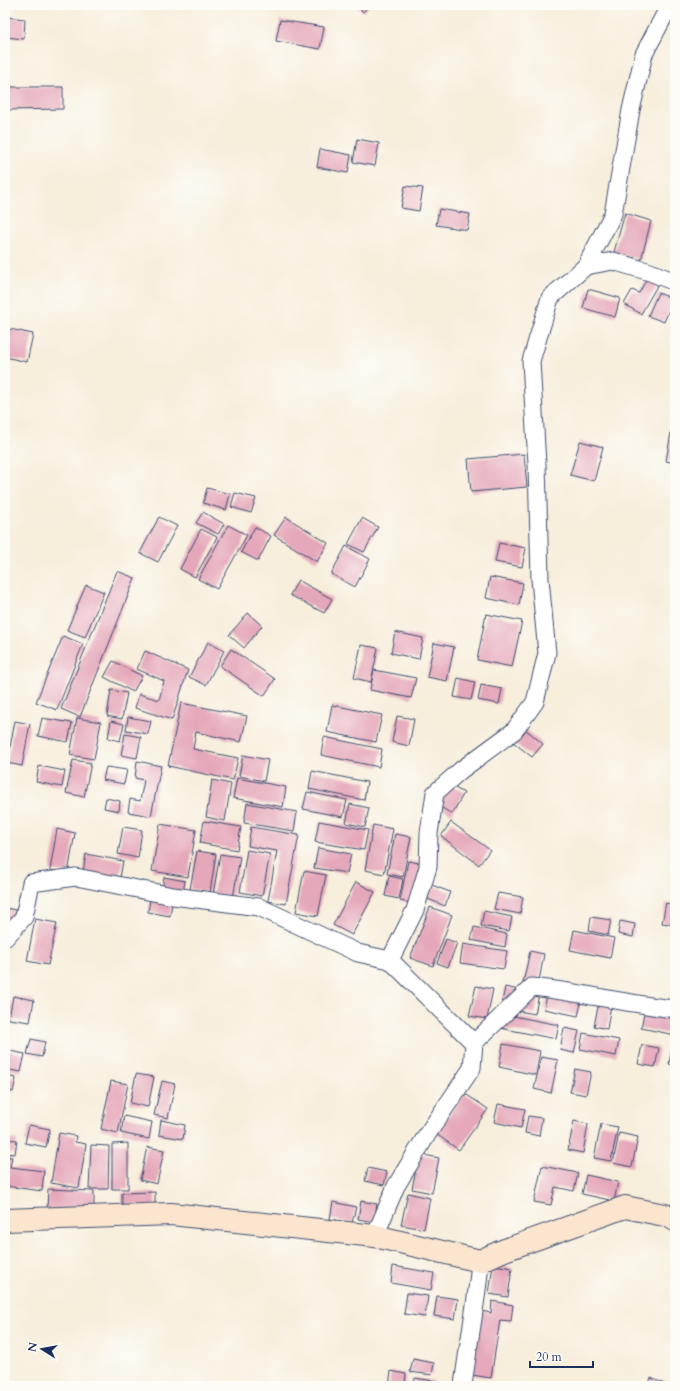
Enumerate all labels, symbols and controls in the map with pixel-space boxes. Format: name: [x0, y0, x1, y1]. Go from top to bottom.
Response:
north arrow: [22, 1329, 62, 1369]
text: N: [24, 1341, 41, 1353]
scale bar: [530, 1343, 593, 1369]
text: 20 m: [536, 1349, 563, 1365]

